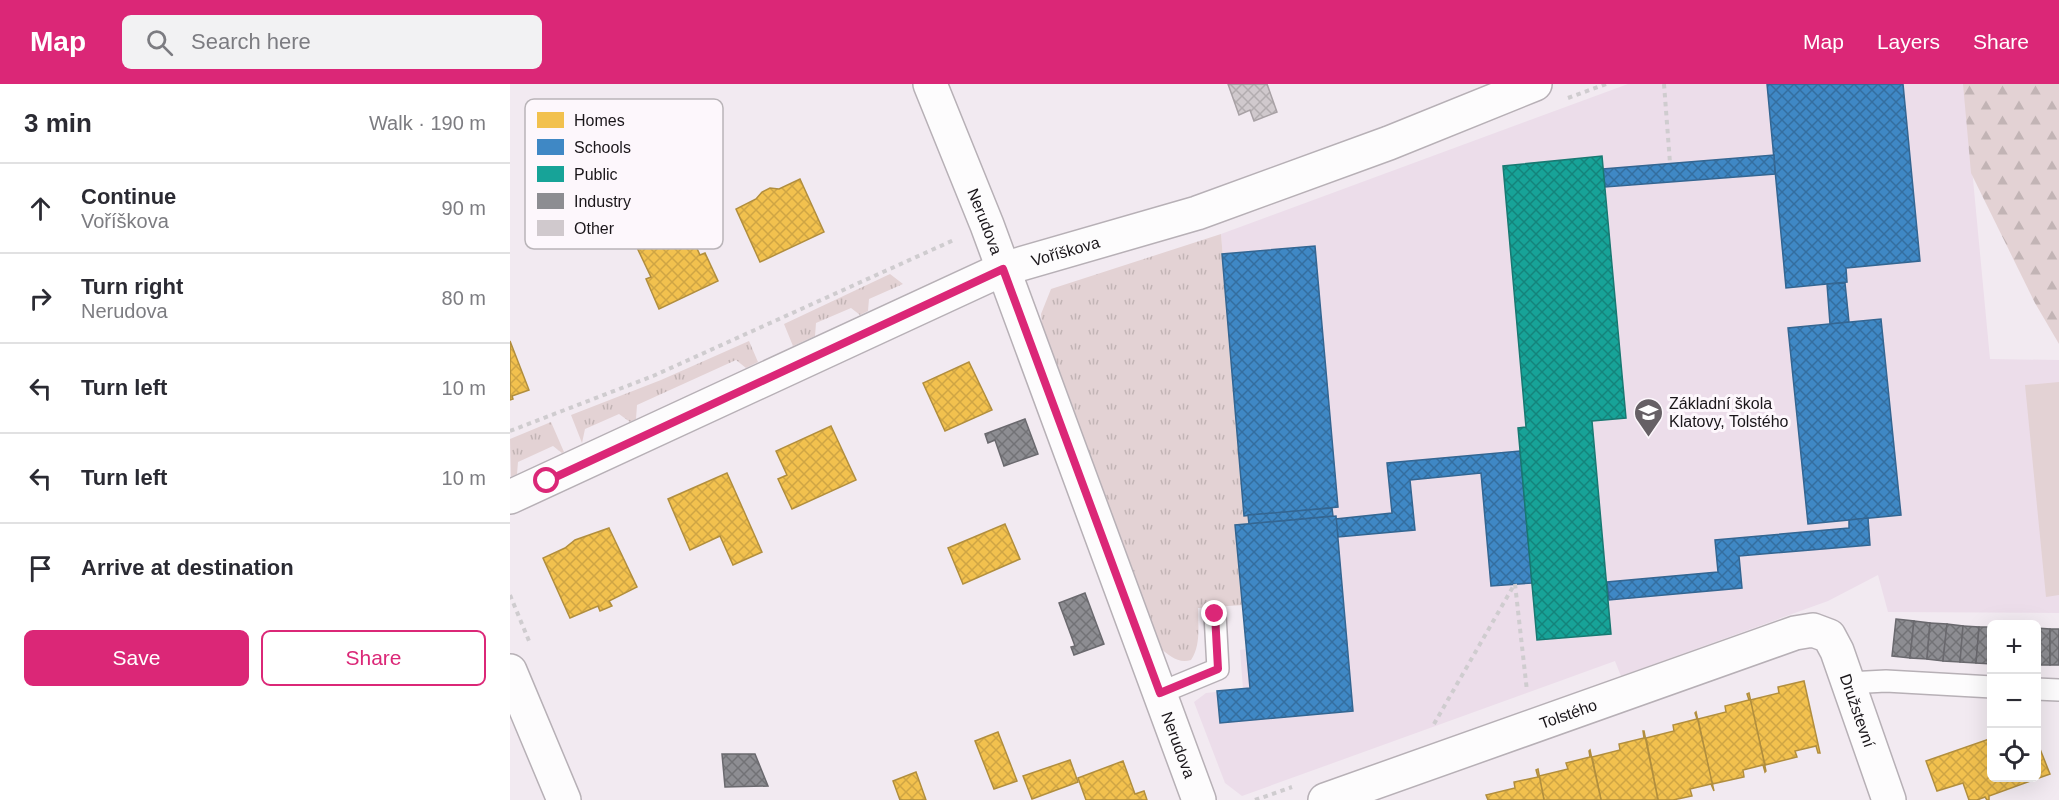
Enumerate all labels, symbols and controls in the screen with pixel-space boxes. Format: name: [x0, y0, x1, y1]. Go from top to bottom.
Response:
search box: [122, 15, 542, 69]
text: Map: [30, 26, 86, 57]
icon: search: [143, 26, 176, 59]
text: Search here: [191, 29, 311, 54]
text: Map: [1803, 30, 1844, 53]
text: Layers: [1877, 30, 1940, 53]
text: Share: [1973, 30, 2029, 53]
legend: [525, 99, 723, 249]
text: 3 min: [24, 108, 92, 138]
text: Walk · 190 m: [369, 112, 486, 134]
text: Homes: [574, 112, 625, 129]
text: Schools: [574, 139, 631, 156]
text: Public: [574, 166, 618, 183]
text: Continue: [81, 184, 176, 209]
street label: Nerudova: [965, 186, 1006, 257]
icon: ahead: [24, 192, 57, 225]
text: Industry: [574, 193, 631, 210]
text: 90 m: [442, 197, 486, 219]
text: Voříškova: [81, 210, 169, 232]
text: Other: [574, 220, 615, 237]
street label: Voříškova: [1029, 233, 1102, 269]
text: Turn right: [81, 274, 183, 299]
icon: right: [24, 282, 57, 315]
text: 80 m: [442, 287, 486, 309]
text: Nerudova: [81, 300, 168, 322]
icon: left: [24, 372, 57, 405]
text: Turn left: [81, 375, 167, 400]
text: 10 m: [442, 377, 486, 399]
place label: Základní škola Klatovy, Tolstého: [1669, 395, 1789, 430]
school or university icon: Základní škola Klatovy, Tolstého: [1632, 396, 1664, 438]
icon: left: [24, 462, 57, 495]
text: Turn left: [81, 465, 167, 490]
text: 10 m: [442, 467, 486, 489]
route start: [533, 467, 559, 493]
icon: arrive: [24, 552, 57, 585]
text: Arrive at destination: [81, 555, 294, 580]
route end: [1201, 600, 1227, 626]
map controls: [1987, 620, 2041, 782]
button: +: [1987, 620, 2041, 674]
button: Save: [24, 630, 249, 686]
button: Share: [261, 630, 486, 686]
street label: Družstevní: [1837, 671, 1879, 750]
button: −: [1987, 674, 2041, 728]
street label: Tolstého: [1537, 696, 1599, 732]
street label: Nerudova: [1159, 709, 1199, 780]
button: locate: [1987, 728, 2041, 782]

